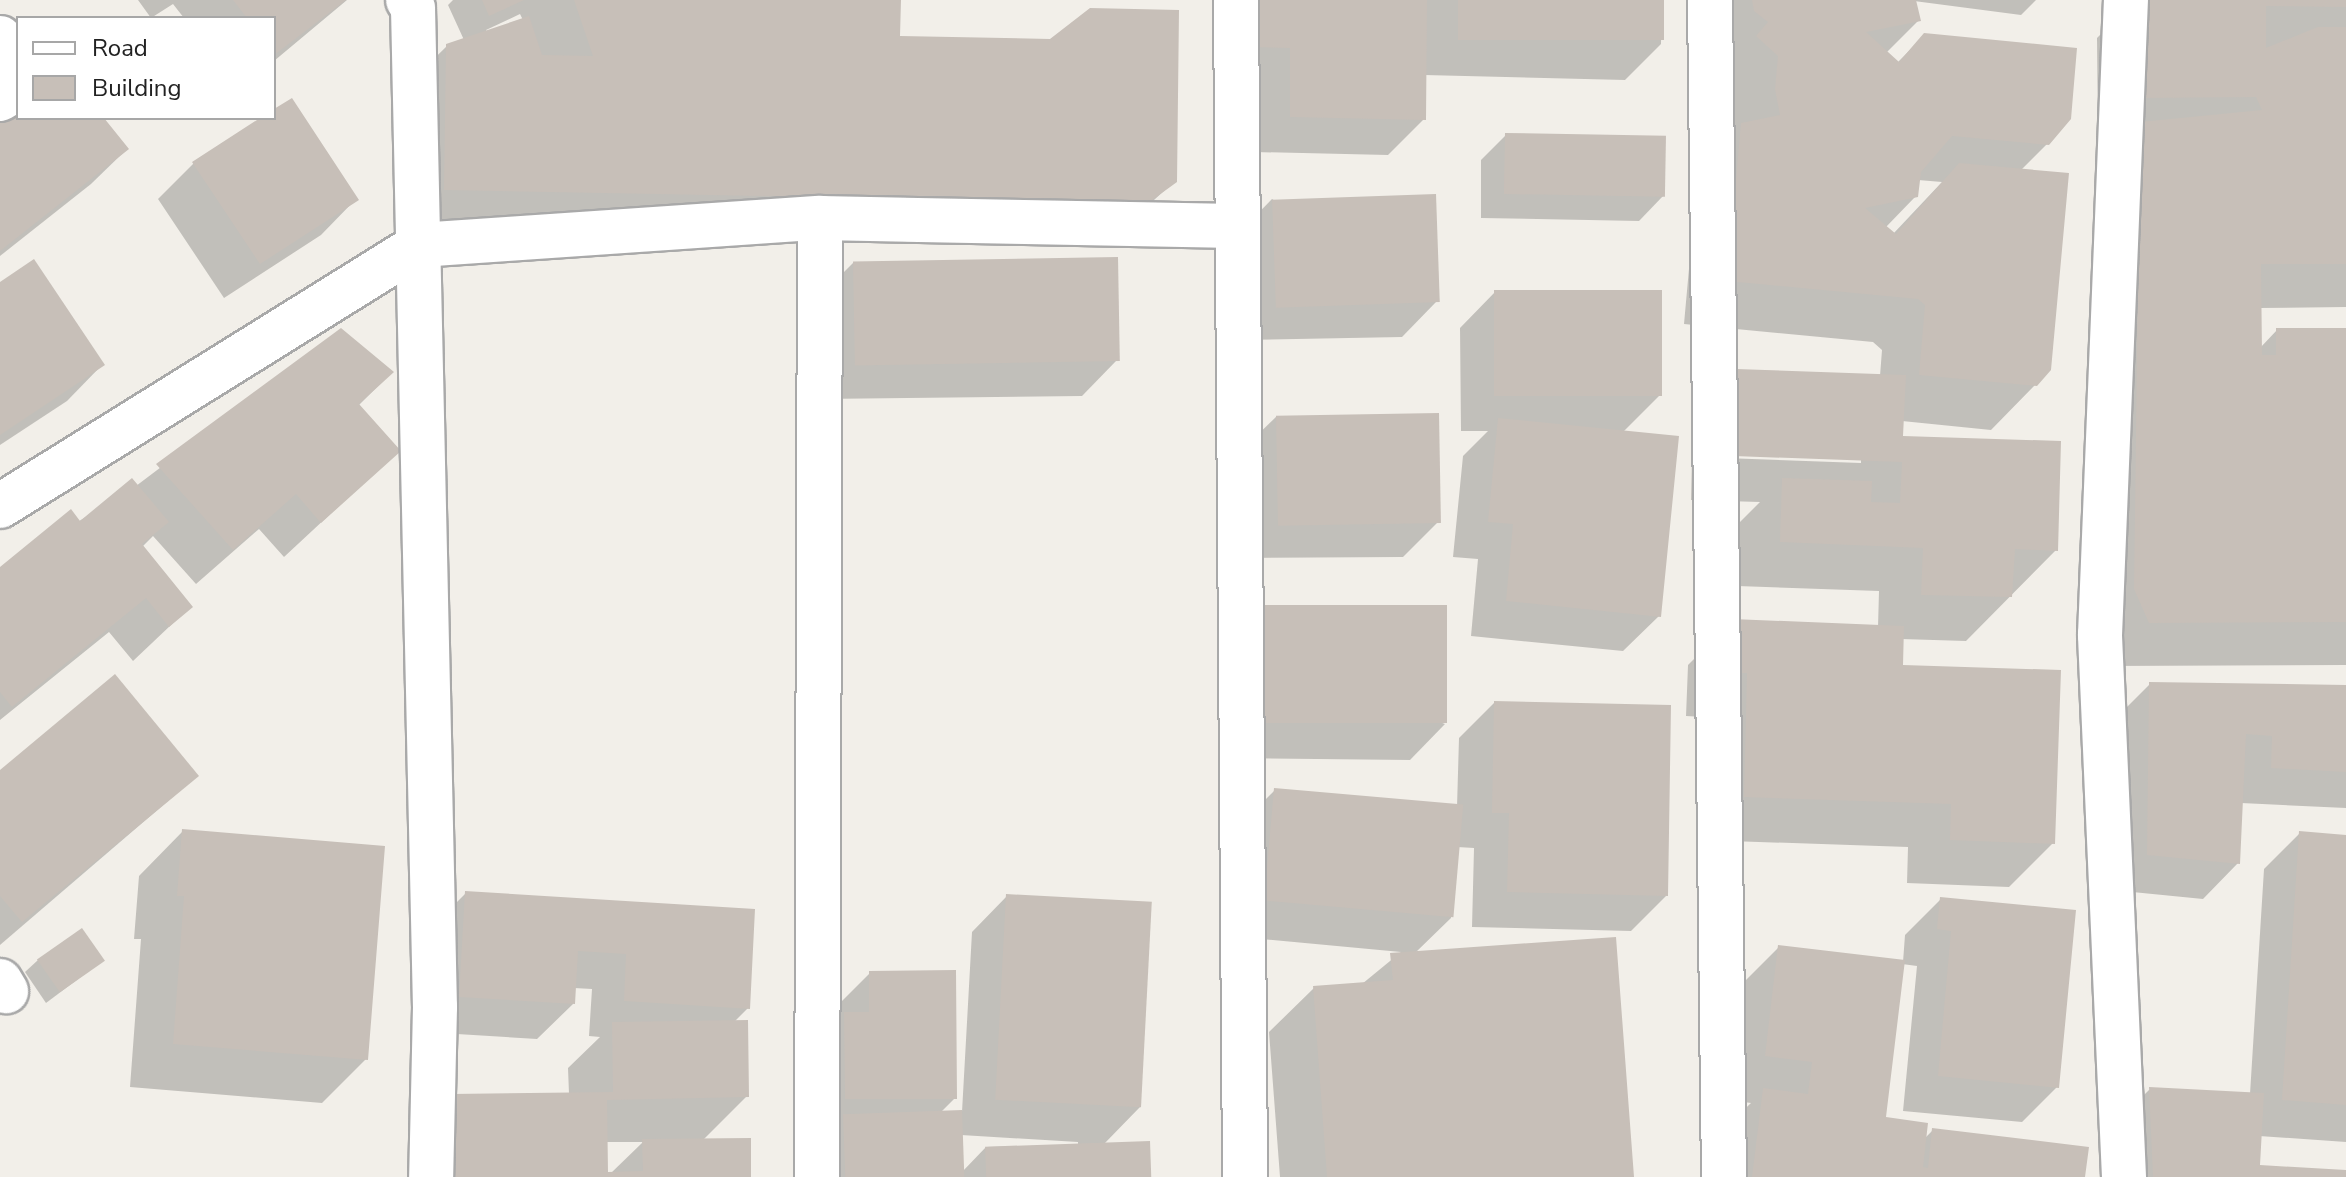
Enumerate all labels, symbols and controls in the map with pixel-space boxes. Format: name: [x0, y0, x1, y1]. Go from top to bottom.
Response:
legend: [16, 16, 276, 120]
text: Road: [92, 32, 148, 64]
text: Building: [92, 72, 182, 104]

